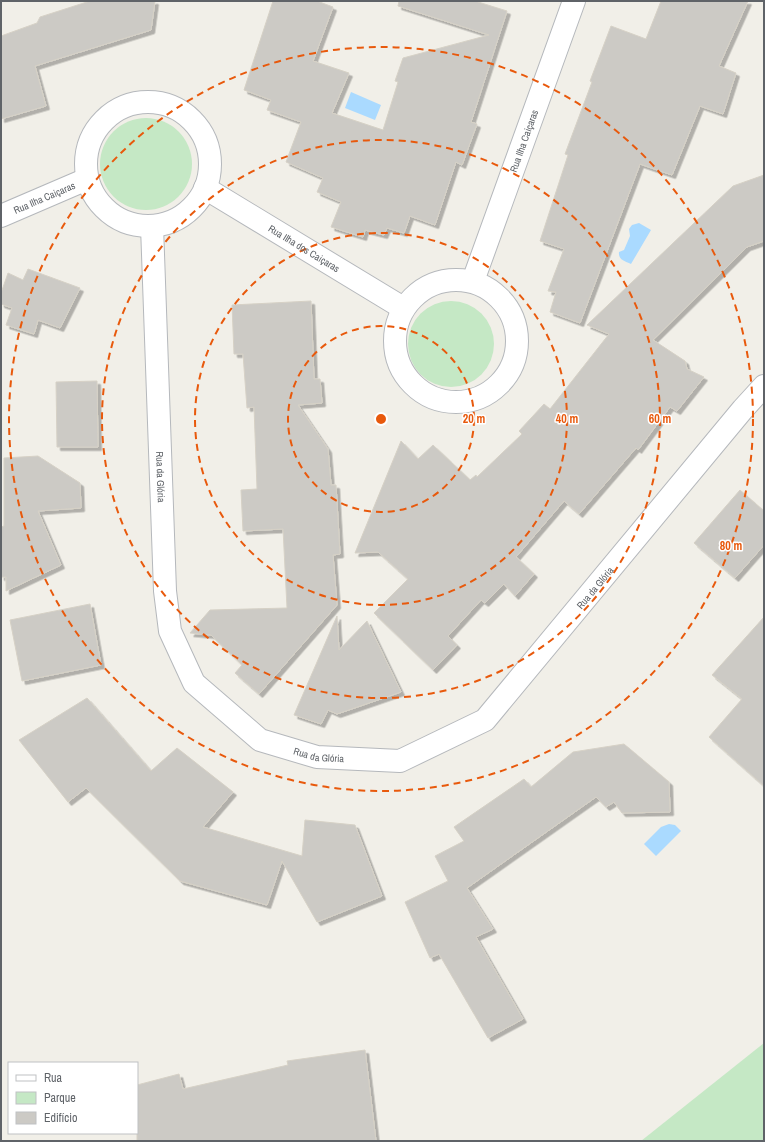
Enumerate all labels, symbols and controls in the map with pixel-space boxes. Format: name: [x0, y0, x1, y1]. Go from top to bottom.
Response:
street label: Rua Ilha Caiçaras: [507, 108, 541, 174]
street label: Rua Ilha Caiçaras: [12, 179, 77, 217]
street label: Rua Ilha dos Caiçaras: [266, 222, 342, 275]
text: 20 m: [463, 411, 485, 427]
text: 40 m: [556, 411, 578, 427]
text: 60 m: [649, 411, 671, 427]
centre of rings: [374, 412, 388, 426]
street label: Rua da Glória: [153, 451, 168, 503]
text: 80 m: [720, 538, 742, 554]
street label: Rua da Glória: [574, 564, 617, 612]
street label: Rua da Glória: [292, 744, 345, 765]
legend: [8, 1062, 138, 1134]
text: Rua: [44, 1070, 63, 1086]
text: Parque: [44, 1090, 76, 1106]
text: Edifício: [44, 1110, 77, 1126]

